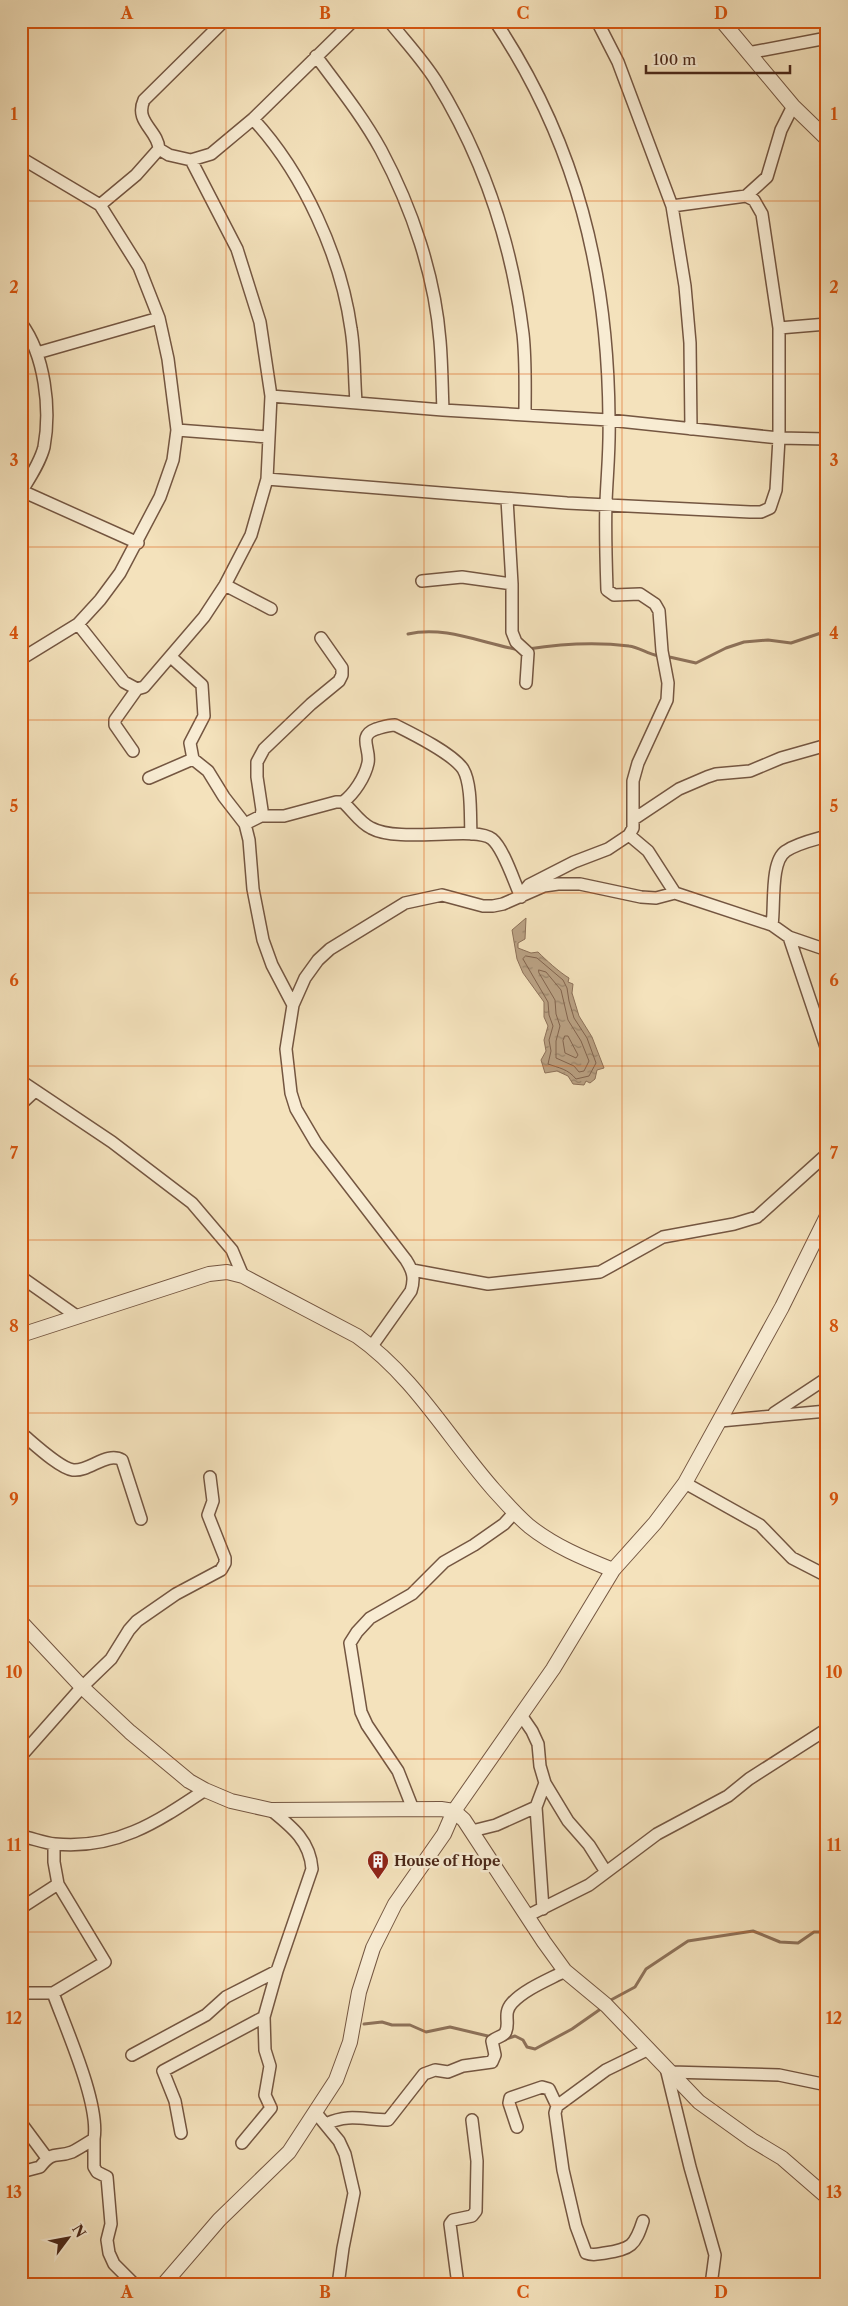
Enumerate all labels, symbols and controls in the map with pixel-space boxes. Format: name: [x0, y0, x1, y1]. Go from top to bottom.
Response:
text: A: [120, 3, 134, 23]
text: B: [319, 3, 331, 23]
text: C: [517, 3, 529, 23]
text: D: [714, 3, 728, 23]
scale bar: [646, 42, 789, 74]
text: 100 m: [653, 50, 696, 69]
text: 1: [10, 104, 18, 124]
text: 1: [830, 104, 838, 124]
text: 2: [9, 277, 19, 297]
text: 2: [829, 277, 839, 297]
text: 3: [9, 450, 19, 470]
text: 3: [829, 450, 839, 470]
text: 4: [9, 623, 19, 643]
text: 4: [829, 623, 839, 643]
text: 5: [10, 796, 19, 816]
text: 5: [830, 796, 839, 816]
text: 6: [9, 970, 19, 990]
text: 6: [829, 970, 839, 990]
text: 7: [10, 1143, 19, 1163]
text: 7: [830, 1143, 839, 1163]
text: 8: [9, 1316, 19, 1336]
text: 8: [829, 1316, 839, 1336]
text: 9: [9, 1489, 19, 1509]
text: 9: [829, 1489, 839, 1509]
text: 10: [5, 1662, 23, 1682]
text: 10: [825, 1662, 843, 1682]
text: 11: [7, 1835, 22, 1855]
text: 11: [827, 1835, 842, 1855]
building icon: House of Hope: [366, 1849, 390, 1880]
place label: House of Hope: [394, 1852, 500, 1870]
text: 12: [6, 2008, 22, 2028]
text: 12: [826, 2008, 842, 2028]
text: 13: [6, 2182, 22, 2202]
text: 13: [826, 2182, 842, 2202]
north arrow: [42, 2214, 92, 2264]
text: N: [68, 2221, 90, 2241]
text: A: [120, 2282, 134, 2302]
text: B: [319, 2282, 331, 2302]
text: C: [517, 2282, 529, 2302]
text: D: [714, 2282, 728, 2302]

